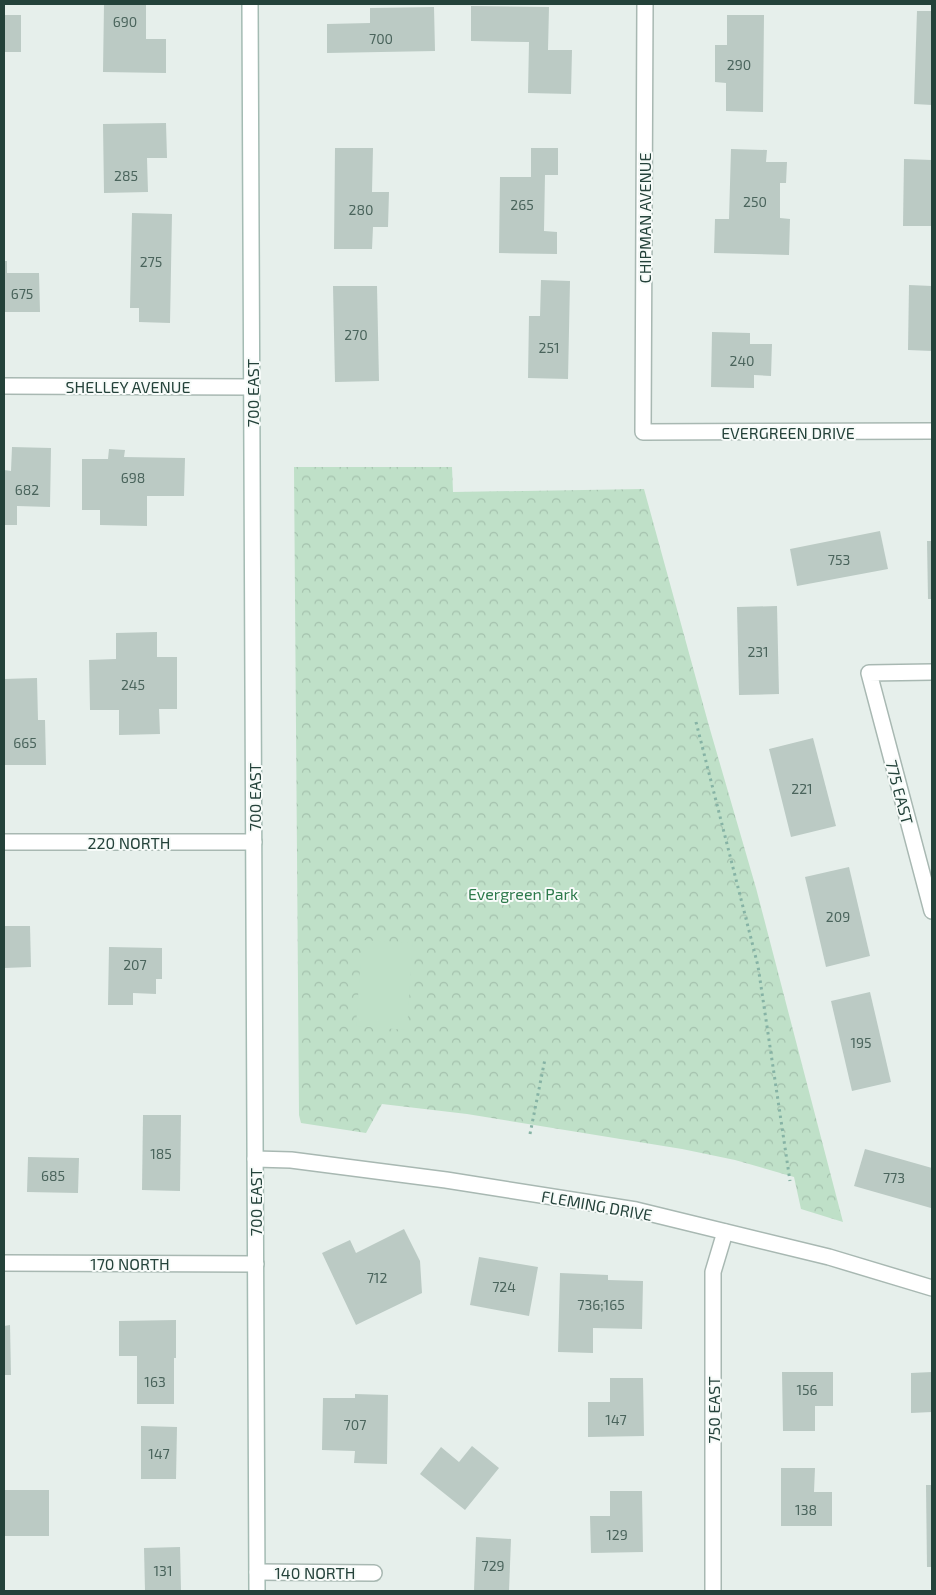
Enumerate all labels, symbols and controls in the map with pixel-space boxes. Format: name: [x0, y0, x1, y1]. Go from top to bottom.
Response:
house number: 690: [113, 13, 137, 30]
house number: 700: [369, 30, 393, 47]
house number: 290: [727, 56, 751, 73]
street label: CHIPMAN AVENUE: [635, 153, 654, 283]
house number: 285: [114, 167, 138, 184]
house number: 250: [743, 193, 767, 210]
house number: 265: [510, 196, 534, 213]
house number: 280: [349, 201, 373, 218]
house number: 275: [140, 253, 162, 270]
house number: 675: [11, 285, 33, 302]
house number: 270: [344, 326, 368, 343]
house number: 251: [539, 339, 559, 356]
house number: 240: [730, 352, 754, 369]
street label: 700 EAST: [243, 359, 262, 427]
street label: SHELLEY AVENUE: [66, 377, 190, 396]
street label: EVERGREEN DRIVE: [721, 423, 855, 442]
house number: 698: [121, 469, 145, 486]
house number: 682: [15, 481, 39, 498]
house number: 753: [828, 551, 850, 568]
house number: 231: [747, 643, 769, 660]
house number: 245: [121, 676, 145, 693]
house number: 665: [13, 734, 37, 751]
street label: 775 EAST: [882, 758, 918, 826]
street label: 700 EAST: [245, 763, 264, 831]
house number: 221: [791, 780, 813, 797]
street label: 220 NORTH: [88, 833, 170, 852]
park label: Evergreen Park: [468, 884, 578, 903]
house number: 209: [826, 908, 850, 925]
house number: 207: [123, 956, 147, 973]
house number: 195: [850, 1034, 872, 1051]
house number: 185: [150, 1145, 172, 1162]
house number: 685: [41, 1167, 65, 1184]
street label: 700 EAST: [246, 1168, 265, 1236]
house number: 773: [883, 1169, 905, 1186]
street label: FLEMING DRIVE: [540, 1186, 654, 1224]
street label: 170 NORTH: [90, 1254, 170, 1273]
house number: 712: [367, 1269, 387, 1286]
house number: 724: [492, 1278, 516, 1295]
house number: 736;165: [577, 1296, 625, 1313]
house number: 163: [144, 1373, 166, 1390]
street label: 750 EAST: [704, 1376, 723, 1444]
house number: 156: [796, 1381, 818, 1398]
house number: 147: [605, 1411, 627, 1428]
house number: 707: [344, 1416, 366, 1433]
house number: 147: [148, 1445, 170, 1462]
house number: 138: [795, 1501, 817, 1518]
house number: 129: [606, 1526, 628, 1543]
house number: 729: [481, 1557, 505, 1574]
house number: 131: [154, 1562, 172, 1579]
street label: 140 NORTH: [274, 1563, 356, 1582]

